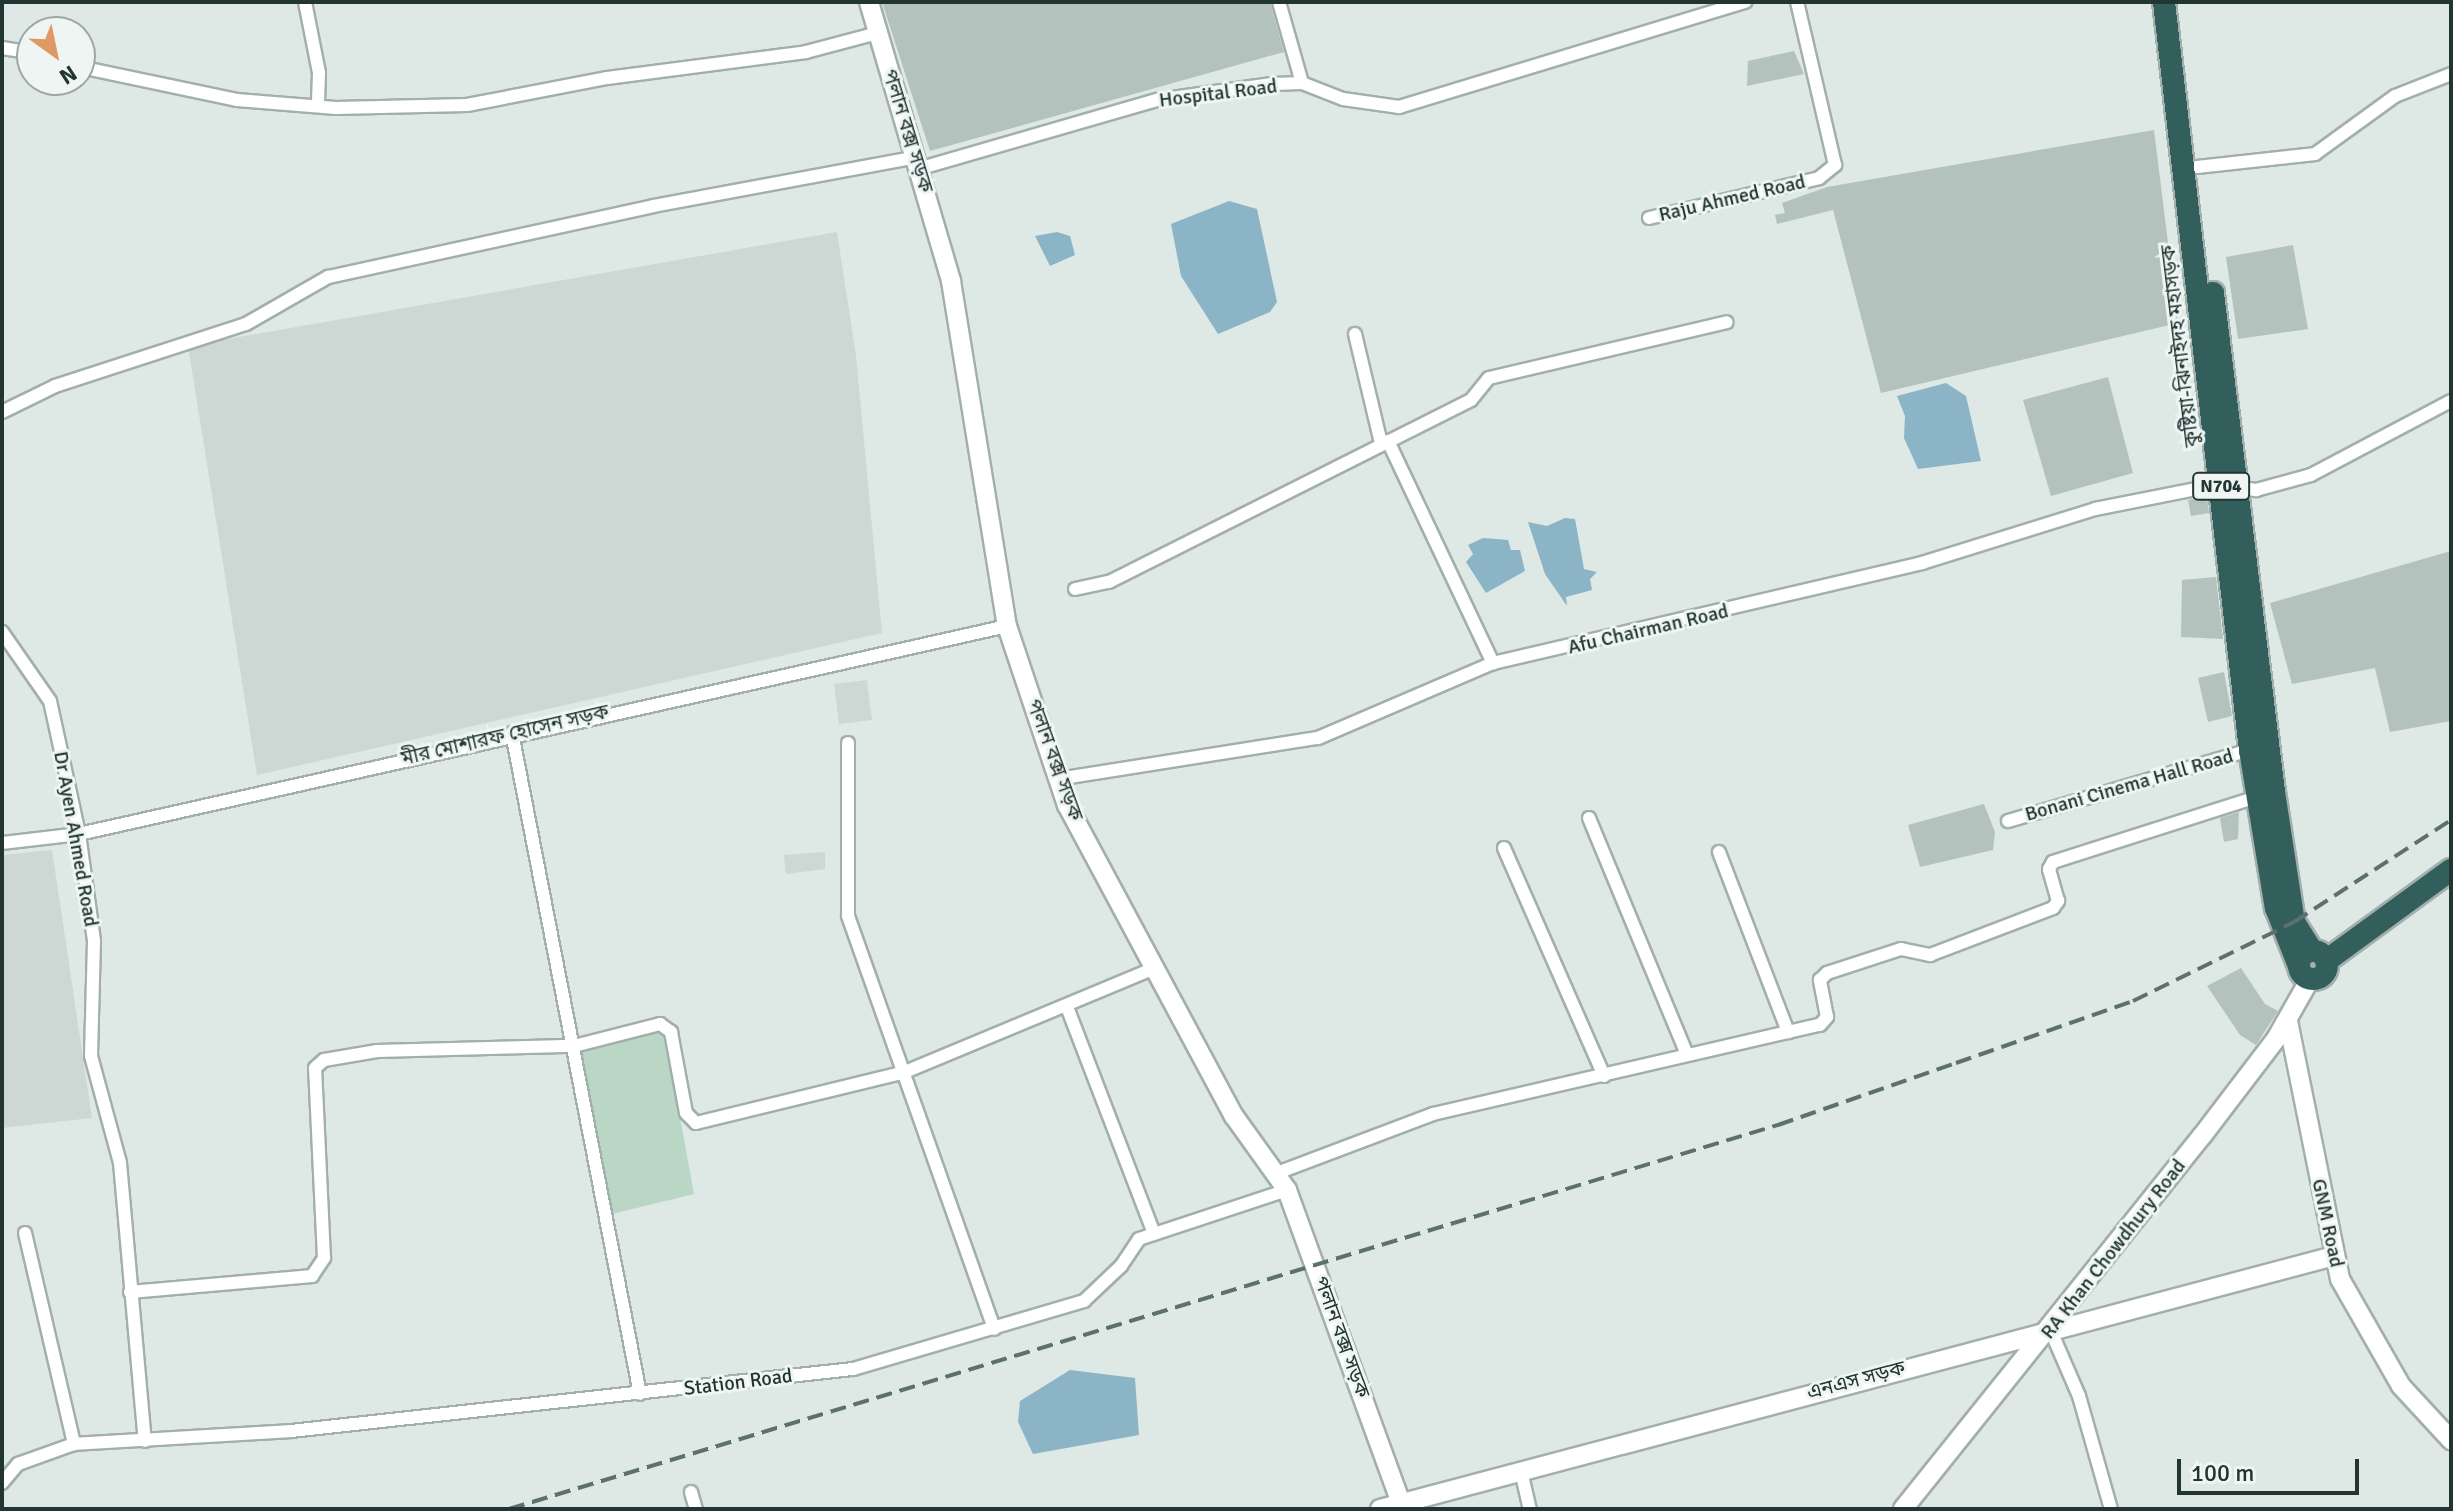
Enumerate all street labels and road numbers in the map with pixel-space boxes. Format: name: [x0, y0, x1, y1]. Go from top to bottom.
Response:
street label: পলান বক্স সড়ক: [878, 66, 938, 196]
street label: Hospital Road: [1158, 74, 1278, 112]
street label: Raju Ahmed Road: [1656, 169, 1808, 227]
street label: কুষ্টিয়া-ঝিনাইদহ মহাসড়ক: [2156, 244, 2204, 448]
road number: N704: [2191, 472, 2251, 500]
street label: Afu Chairman Road: [1565, 599, 1731, 659]
street label: পলান বক্স সড়ক: [1022, 696, 1088, 824]
street label: মীর মোশারফ হোসেন সড়ক: [399, 699, 611, 771]
street label: Bonani Cinema Hall Road: [2022, 744, 2236, 826]
street label: Dr Ayen Ahmed Road: [49, 749, 103, 929]
street label: RA Khan Chowdhury Road: [2035, 1154, 2191, 1344]
street label: GNM Road: [2307, 1177, 2349, 1269]
street label: পলান বক্স সড়ক: [1309, 1273, 1375, 1401]
street label: এনএস সড়ক: [1804, 1355, 1908, 1405]
street label: Station Road: [682, 1363, 794, 1401]

